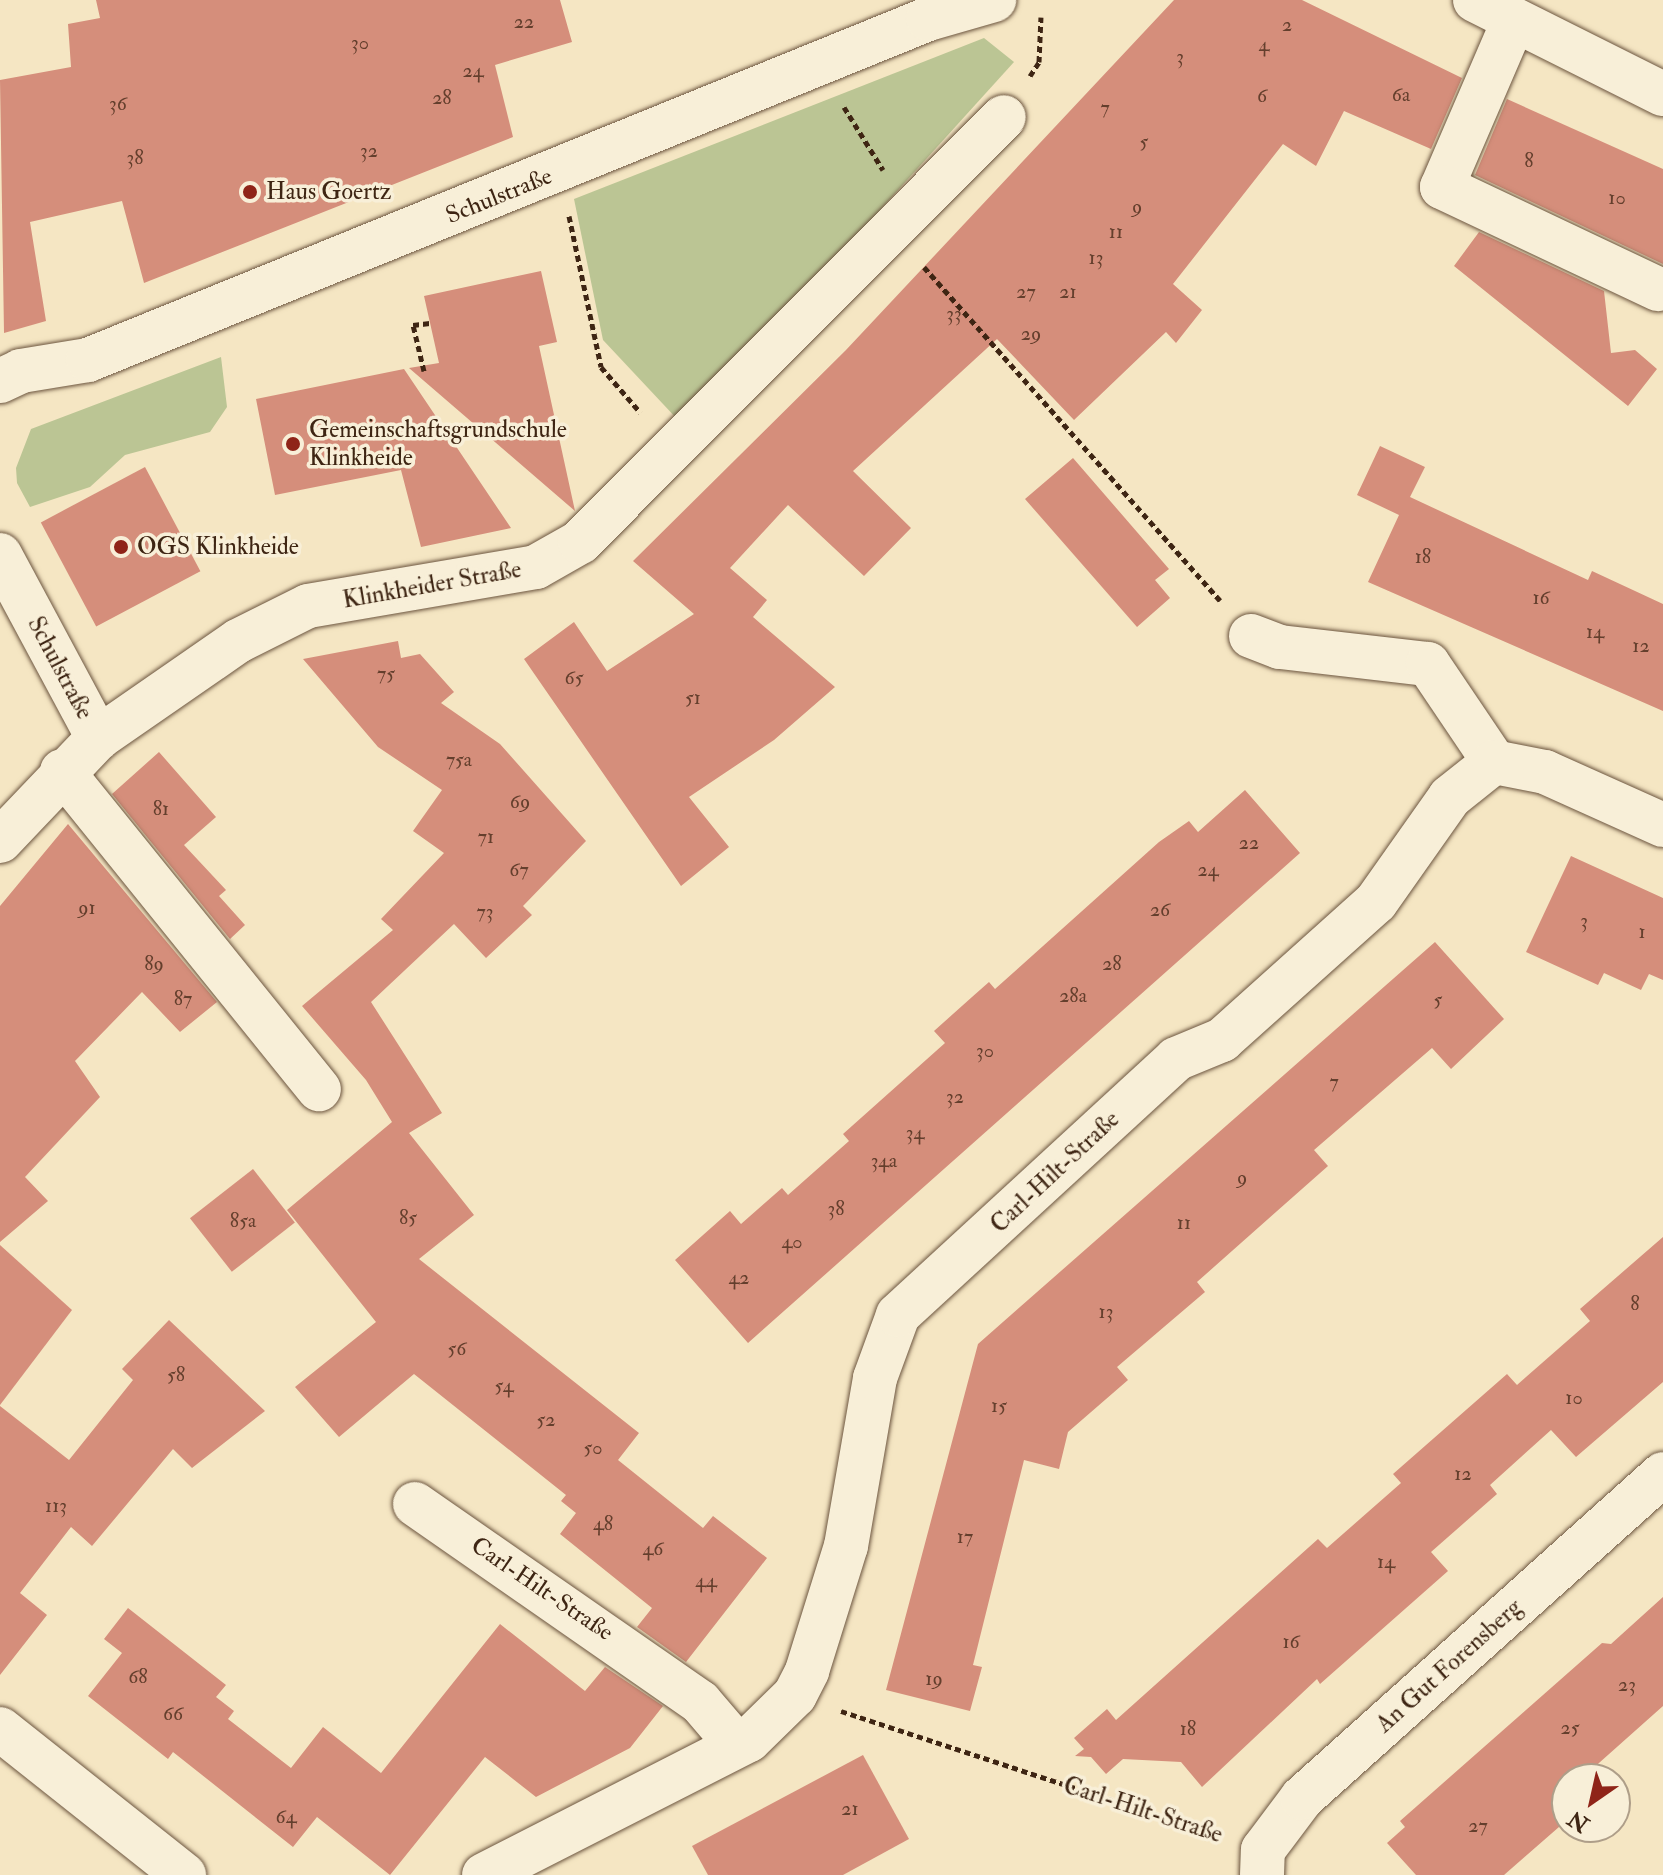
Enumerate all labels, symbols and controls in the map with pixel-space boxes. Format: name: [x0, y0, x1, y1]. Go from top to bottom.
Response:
house number: 22: [514, 9, 534, 33]
house number: 2: [1282, 12, 1292, 36]
house number: 30: [351, 30, 369, 54]
house number: 4: [1259, 32, 1269, 56]
house number: 3: [1176, 44, 1184, 68]
house number: 24: [463, 58, 483, 82]
house number: 6a: [1392, 82, 1410, 106]
house number: 6: [1257, 83, 1267, 107]
house number: 28: [432, 85, 452, 109]
house number: 36: [109, 91, 127, 115]
house number: 7: [1100, 95, 1110, 119]
house number: 5: [1140, 129, 1148, 153]
house number: 32: [360, 138, 378, 162]
house number: 38: [126, 145, 144, 169]
house number: 8: [1524, 148, 1534, 172]
street label: Schulstraße: [442, 162, 556, 230]
place label: Haus Goertz: [266, 178, 391, 206]
marker: Haus Goertz: [241, 183, 259, 201]
house number: 10: [1608, 185, 1626, 209]
house number: 9: [1132, 194, 1142, 218]
house number: 11: [1109, 219, 1123, 243]
house number: 13: [1089, 245, 1103, 269]
house number: 27: [1016, 279, 1036, 303]
house number: 21: [1059, 279, 1077, 303]
house number: 33: [946, 301, 962, 325]
house number: 29: [1021, 321, 1041, 345]
place label: Gemeinschaftsgrundschule Klinkheide: [309, 416, 567, 472]
marker: Gemeinschaftsgrundschule Klinkheide: [284, 435, 302, 453]
place label: OGS Klinkheide: [137, 533, 299, 561]
marker: OGS Klinkheide: [112, 538, 130, 556]
house number: 18: [1415, 544, 1431, 568]
street label: Klinkheider Straße: [341, 555, 523, 615]
house number: 16: [1532, 585, 1550, 609]
street label: Schulstraße: [21, 612, 99, 724]
house number: 14: [1586, 619, 1604, 643]
house number: 12: [1632, 633, 1650, 657]
house number: 75: [377, 661, 395, 685]
house number: 65: [565, 665, 583, 689]
house number: 51: [685, 685, 701, 709]
house number: 75a: [446, 747, 472, 771]
house number: 69: [510, 789, 530, 813]
house number: 81: [153, 796, 169, 820]
house number: 71: [478, 824, 494, 848]
house number: 22: [1239, 830, 1259, 854]
house number: 67: [509, 857, 529, 881]
house number: 24: [1198, 857, 1218, 881]
house number: 91: [78, 895, 96, 919]
house number: 26: [1150, 897, 1170, 921]
house number: 73: [477, 899, 493, 923]
house number: 3: [1580, 908, 1588, 932]
house number: 1: [1638, 919, 1646, 943]
house number: 89: [144, 951, 164, 975]
house number: 28: [1102, 951, 1122, 975]
house number: 28a: [1059, 983, 1087, 1007]
house number: 87: [174, 986, 192, 1010]
house number: 5: [1434, 987, 1442, 1011]
house number: 30: [976, 1038, 994, 1062]
house number: 7: [1329, 1069, 1339, 1093]
house number: 32: [946, 1084, 964, 1108]
street label: Carl-Hilt-Straße: [985, 1105, 1125, 1239]
house number: 34: [906, 1120, 924, 1144]
house number: 34a: [871, 1148, 897, 1172]
house number: 9: [1237, 1165, 1247, 1189]
house number: 38: [827, 1196, 845, 1220]
house number: 85: [399, 1205, 417, 1229]
house number: 85a: [230, 1208, 256, 1232]
house number: 11: [1177, 1210, 1191, 1234]
house number: 40: [781, 1229, 803, 1253]
house number: 42: [729, 1265, 749, 1289]
house number: 8: [1630, 1291, 1640, 1315]
house number: 13: [1099, 1299, 1113, 1323]
house number: 56: [448, 1336, 466, 1360]
house number: 58: [167, 1362, 185, 1386]
house number: 54: [494, 1373, 514, 1397]
house number: 10: [1565, 1385, 1583, 1409]
house number: 15: [991, 1393, 1007, 1417]
house number: 52: [537, 1407, 555, 1431]
house number: 50: [584, 1435, 602, 1459]
house number: 12: [1454, 1461, 1472, 1485]
house number: 113: [45, 1493, 67, 1517]
house number: 48: [593, 1511, 613, 1535]
house number: 17: [957, 1524, 973, 1548]
street label: Carl-Hilt-Straße: [465, 1531, 619, 1647]
house number: 46: [643, 1536, 663, 1560]
house number: 14: [1377, 1549, 1395, 1573]
house number: 44: [695, 1568, 717, 1592]
street label: An Gut Forensberg: [1370, 1593, 1528, 1739]
house number: 16: [1282, 1629, 1300, 1653]
house number: 68: [128, 1664, 148, 1688]
house number: 19: [925, 1666, 943, 1690]
house number: 23: [1618, 1672, 1636, 1696]
house number: 66: [163, 1701, 183, 1725]
house number: 25: [1561, 1715, 1579, 1739]
house number: 18: [1180, 1716, 1196, 1740]
north arrow: [1551, 1763, 1631, 1843]
street label: Carl-Hilt-Straße: [1060, 1771, 1226, 1849]
house number: 21: [841, 1796, 859, 1820]
house number: 64: [276, 1804, 296, 1828]
text: N: [1563, 1804, 1595, 1838]
house number: 27: [1468, 1813, 1488, 1837]

